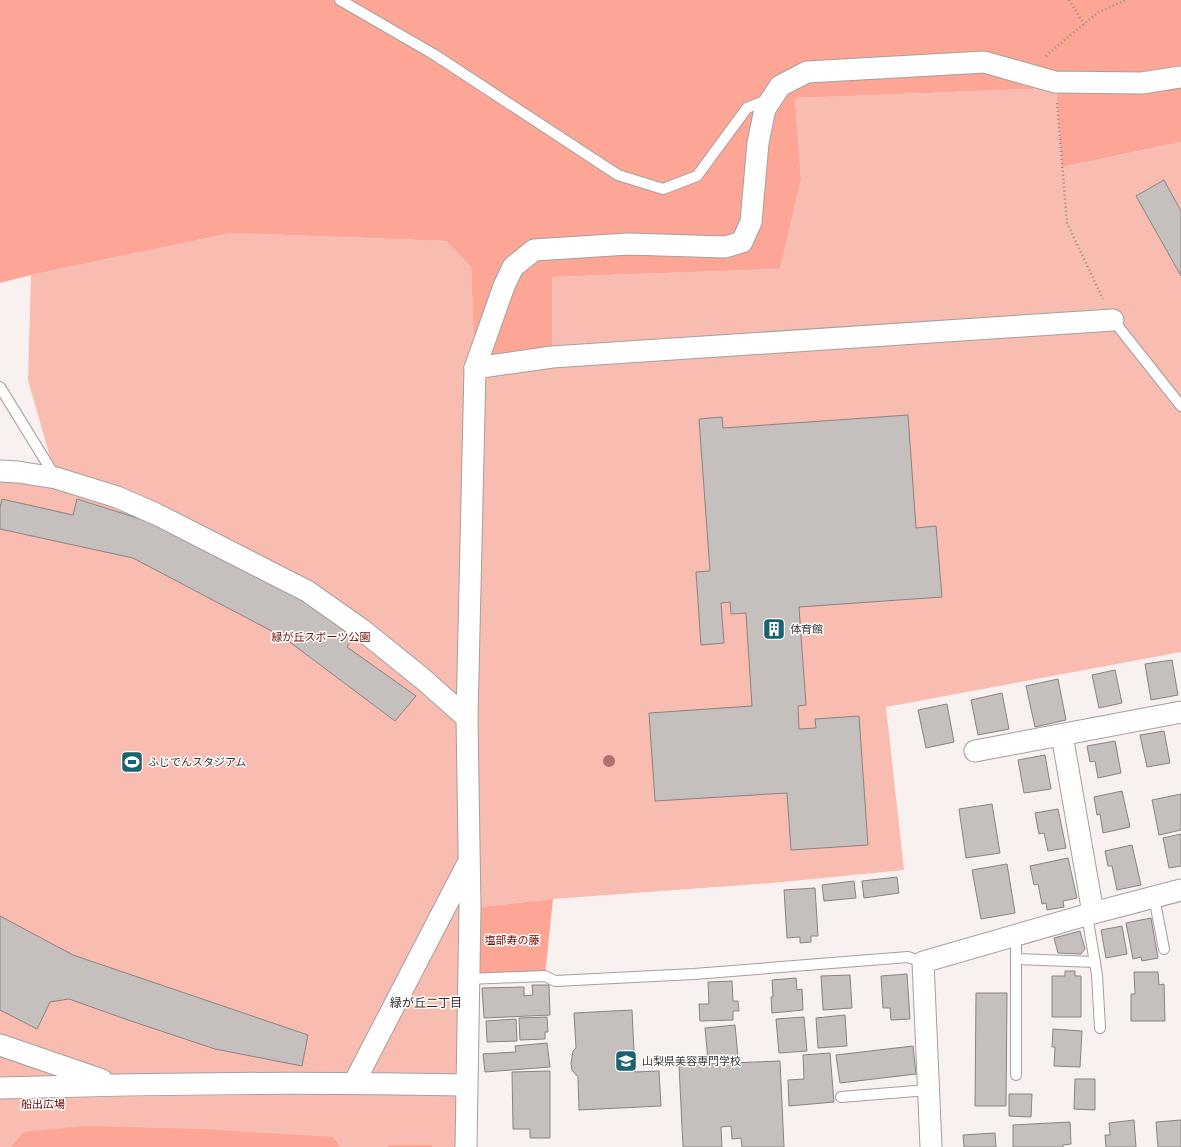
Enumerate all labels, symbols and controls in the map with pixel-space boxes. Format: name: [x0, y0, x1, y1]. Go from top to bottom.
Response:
building icon: 体育館: [761, 616, 787, 642]
place label: 体育館: [790, 623, 823, 635]
park label: 緑が丘スポーツ公園: [272, 631, 370, 643]
sports icon: ふじでんスタジアム: [119, 749, 145, 775]
place label: ふじでんスタジアム: [148, 756, 246, 768]
park label: 塩部寿の藤: [485, 934, 540, 946]
district label: 緑が丘二丁目: [390, 996, 462, 1009]
school or university icon: 山梨県美容専門学校: [613, 1048, 639, 1074]
place label: 山梨県美容専門学校: [642, 1055, 741, 1067]
park label: 船出広場: [21, 1098, 65, 1110]

